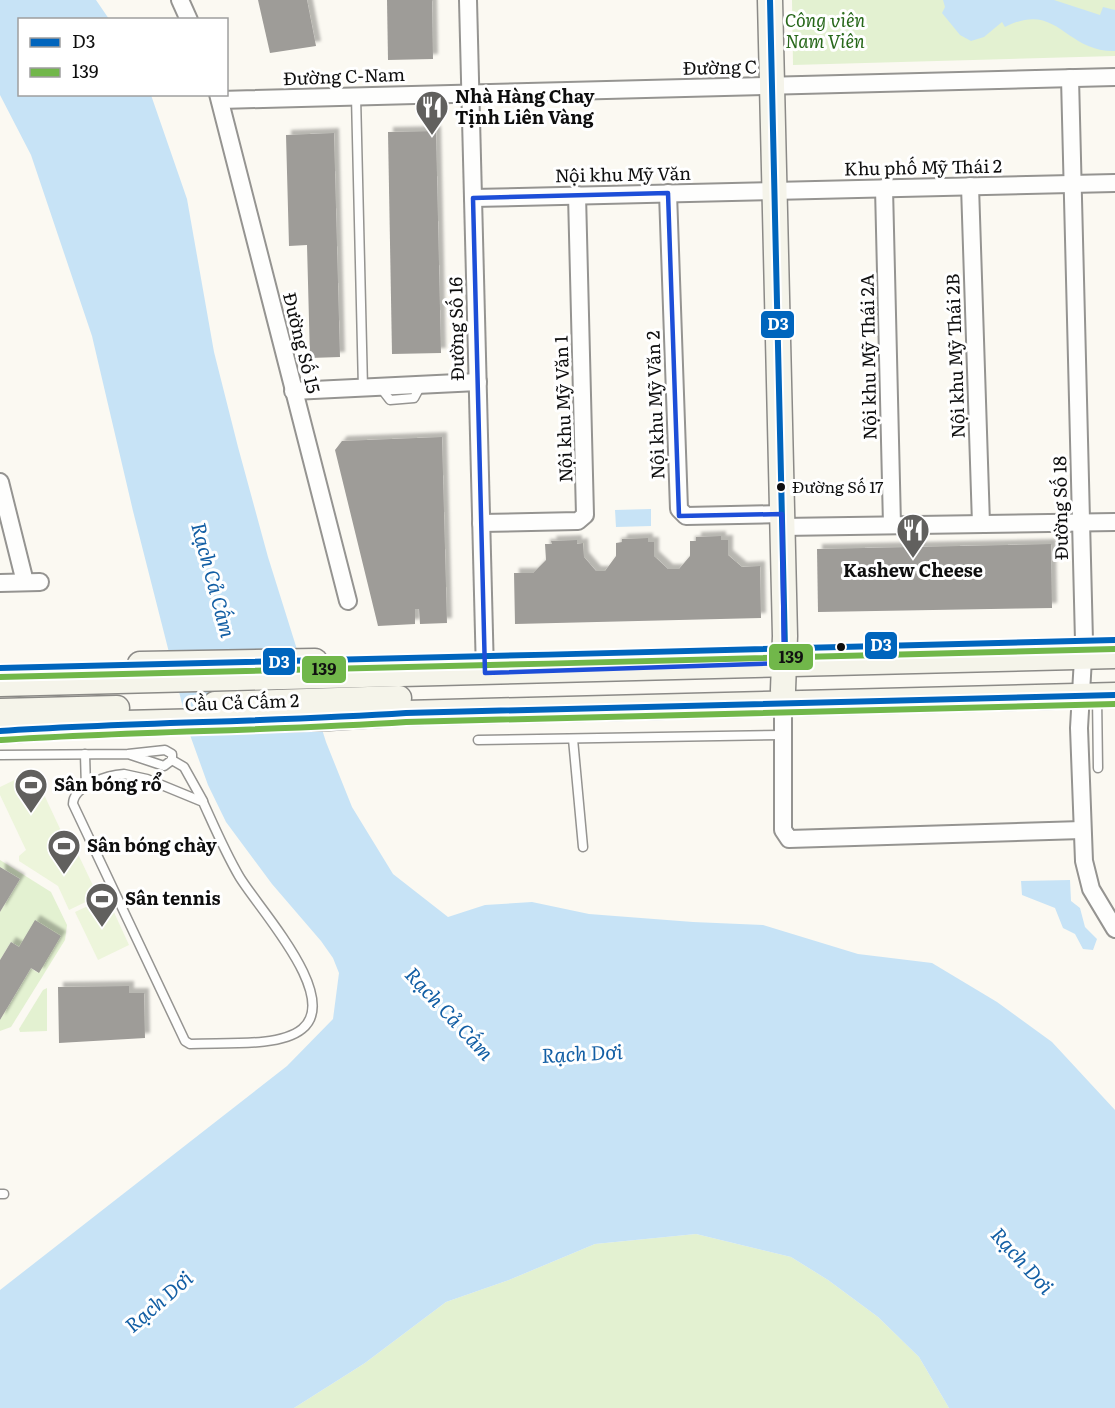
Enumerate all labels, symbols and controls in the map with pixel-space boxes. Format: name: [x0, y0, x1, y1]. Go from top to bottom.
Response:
park label: Công viên Nam Viên: [785, 6, 865, 54]
legend: [18, 18, 228, 96]
text: D3: [72, 27, 96, 54]
street label: Đường C: [682, 52, 758, 81]
text: 139: [72, 57, 99, 84]
street label: Đường C-Nam: [282, 60, 405, 91]
place label: Nhà Hàng Chay Tịnh Liên Vàng: [455, 82, 595, 130]
restaurant icon: Nhà Hàng Chay Tịnh Liên Vàng: [414, 89, 450, 136]
street label: Khu phố Mỹ Thái 2: [844, 152, 1002, 181]
street label: Nội khu Mỹ Văn: [555, 159, 691, 188]
street label: Nội khu Mỹ Thái 2B: [938, 273, 971, 439]
street label: Nội khu Mỹ Thái 2A: [853, 274, 882, 440]
street label: Đường Số 16: [441, 277, 470, 381]
street label: Đường Số 15: [277, 289, 328, 396]
line badge: D3: [760, 310, 795, 339]
text: D3: [767, 311, 789, 335]
street label: Nội khu Mỹ Văn 2: [638, 330, 671, 480]
street label: Nội khu Mỹ Văn 1: [546, 335, 579, 483]
street label: Đường Số 18: [1045, 456, 1074, 560]
place label: Đường Số 17: [792, 474, 883, 498]
marker: Đường Số 17: [775, 481, 787, 493]
restaurant icon: Kashew Cheese: [895, 512, 931, 559]
water label: Rạch Cả Cấm: [185, 519, 245, 641]
place label: Kashew Cheese: [843, 556, 983, 583]
line badge: D3: [864, 631, 898, 660]
text: D3: [870, 632, 892, 656]
unlabelled marker: [835, 641, 847, 653]
line badge: 139: [768, 643, 814, 671]
text: 139: [779, 644, 803, 668]
line badge: D3: [262, 647, 296, 676]
text: D3: [268, 649, 290, 673]
line badge: 139: [301, 655, 347, 684]
text: 139: [312, 656, 336, 680]
street label: Cầu Cả Cấm 2: [184, 686, 300, 717]
sports icon: Sân bóng rổ: [13, 767, 49, 814]
place label: Sân bóng rổ: [54, 770, 163, 797]
sports icon: Sân bóng chày: [46, 828, 82, 875]
place label: Sân bóng chày: [87, 831, 217, 858]
sports icon: Sân tennis: [84, 881, 120, 928]
place label: Sân tennis: [125, 884, 221, 911]
water label: Rạch Cả Cấm: [399, 959, 502, 1066]
water label: Rạch Dơi: [540, 1035, 623, 1069]
water label: Rạch Dơi: [985, 1219, 1062, 1300]
water label: Rạch Dơi: [117, 1262, 198, 1339]

